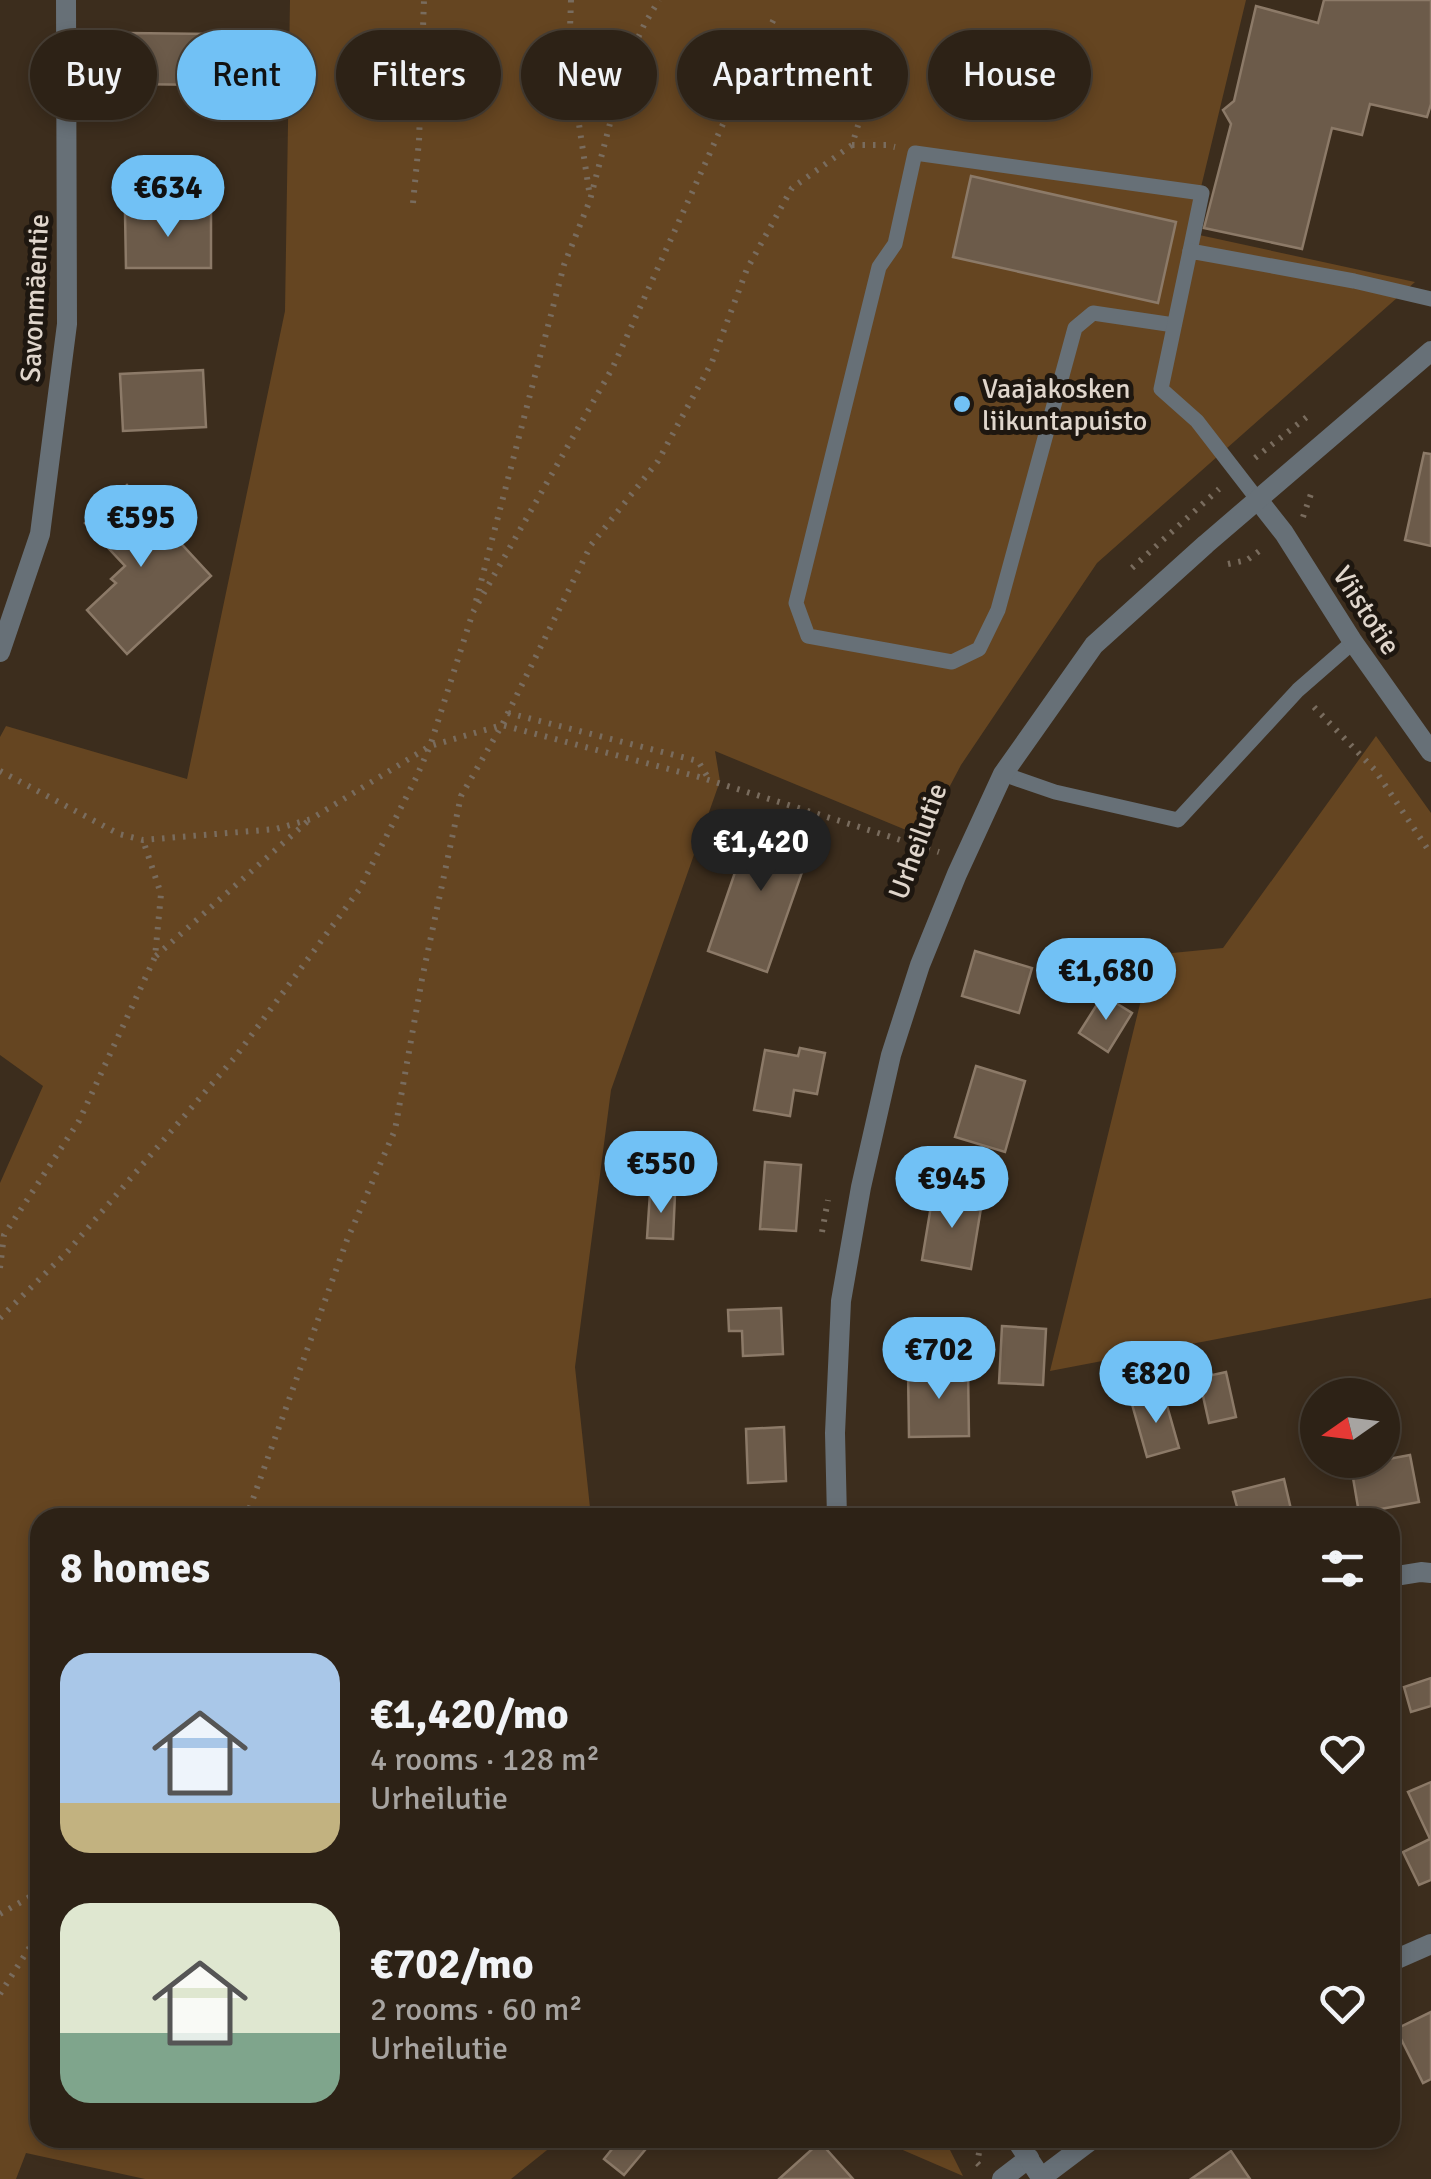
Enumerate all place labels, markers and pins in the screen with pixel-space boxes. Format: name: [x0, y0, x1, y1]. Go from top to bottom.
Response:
pin: €634: [109, 155, 227, 240]
place label: Vaajakosken liikuntapuisto: [982, 372, 1147, 438]
marker: Vaajakosken liikuntapuisto: [951, 393, 973, 415]
pin: €595: [82, 485, 200, 570]
pin: €1,420: [680, 809, 842, 894]
pin: €1,680: [1025, 938, 1187, 1023]
pin: €550: [602, 1131, 720, 1216]
pin: €945: [893, 1146, 1011, 1231]
pin: €702: [880, 1317, 998, 1402]
pin: €820: [1097, 1341, 1215, 1426]

